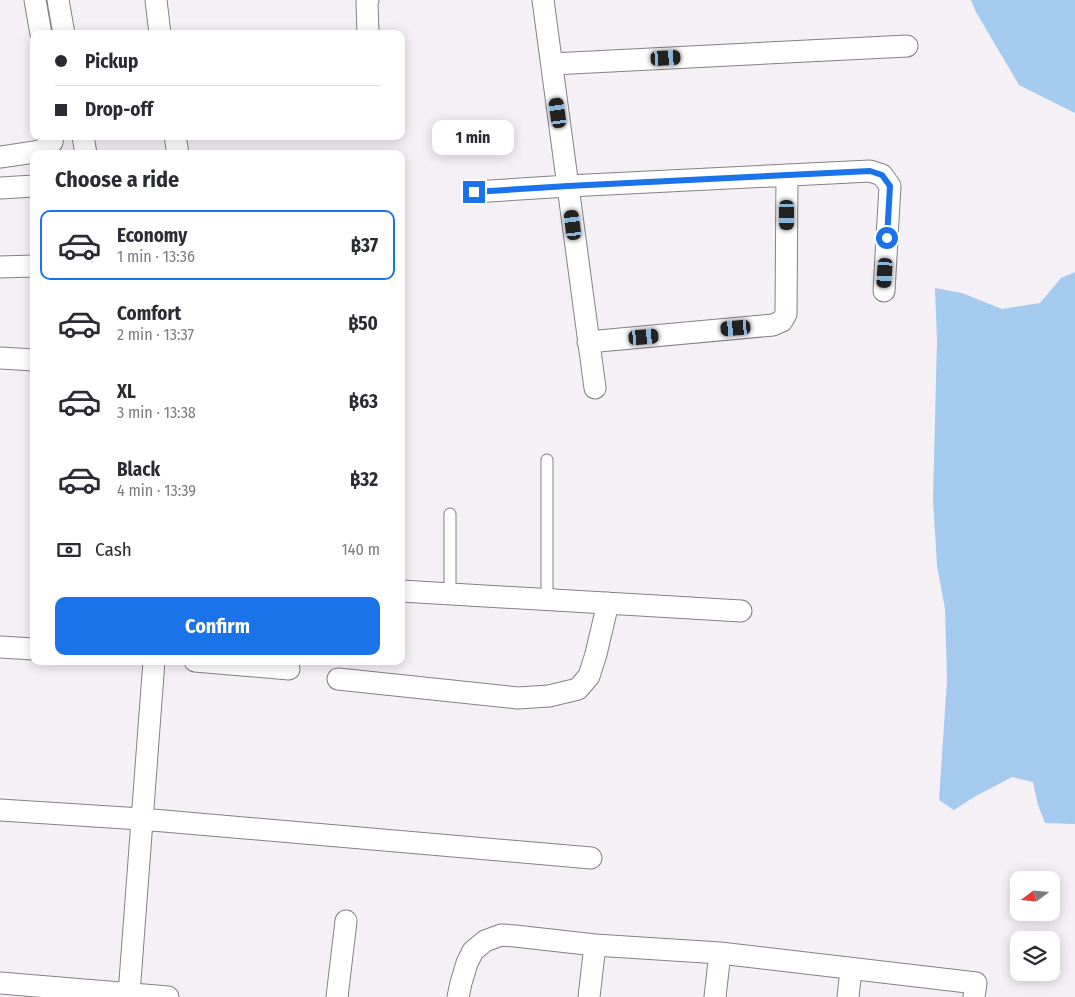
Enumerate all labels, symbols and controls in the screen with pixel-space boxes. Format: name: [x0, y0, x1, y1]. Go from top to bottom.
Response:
text: Pickup: [85, 50, 138, 73]
car: [650, 50, 681, 66]
car: [548, 97, 567, 129]
text: Drop-off: [85, 98, 153, 121]
callout: 1 min: [433, 120, 515, 154]
text: 1 min: [456, 128, 490, 147]
text: Choose a ride: [55, 166, 179, 193]
route end: [463, 181, 485, 203]
car: [779, 200, 794, 230]
car: [563, 209, 582, 241]
icon: car: [57, 223, 102, 268]
text: Economy: [117, 224, 187, 247]
route start: [876, 227, 898, 249]
text: ฿37: [351, 234, 378, 257]
text: 1 min · 13:36: [117, 247, 195, 266]
car: [876, 258, 893, 288]
icon: car: [57, 301, 102, 346]
text: Comfort: [117, 302, 181, 325]
text: ฿50: [348, 312, 378, 335]
car: [720, 319, 751, 337]
text: 2 min · 13:37: [117, 325, 194, 344]
car: [628, 328, 659, 346]
icon: car: [57, 379, 102, 424]
text: XL: [117, 380, 136, 403]
text: ฿63: [349, 390, 378, 413]
text: 3 min · 13:38: [117, 403, 196, 422]
icon: car: [57, 457, 102, 502]
text: Black: [117, 458, 160, 481]
text: ฿32: [350, 468, 378, 491]
text: 4 min · 13:39: [117, 481, 196, 500]
icon: cash: [55, 536, 83, 564]
text: Cash: [95, 538, 132, 561]
text: 140 m: [342, 540, 380, 559]
button: Confirm: [55, 597, 380, 655]
north arrow: [1010, 871, 1060, 921]
map controls: [1010, 871, 1060, 981]
button: layers: [1010, 931, 1060, 981]

